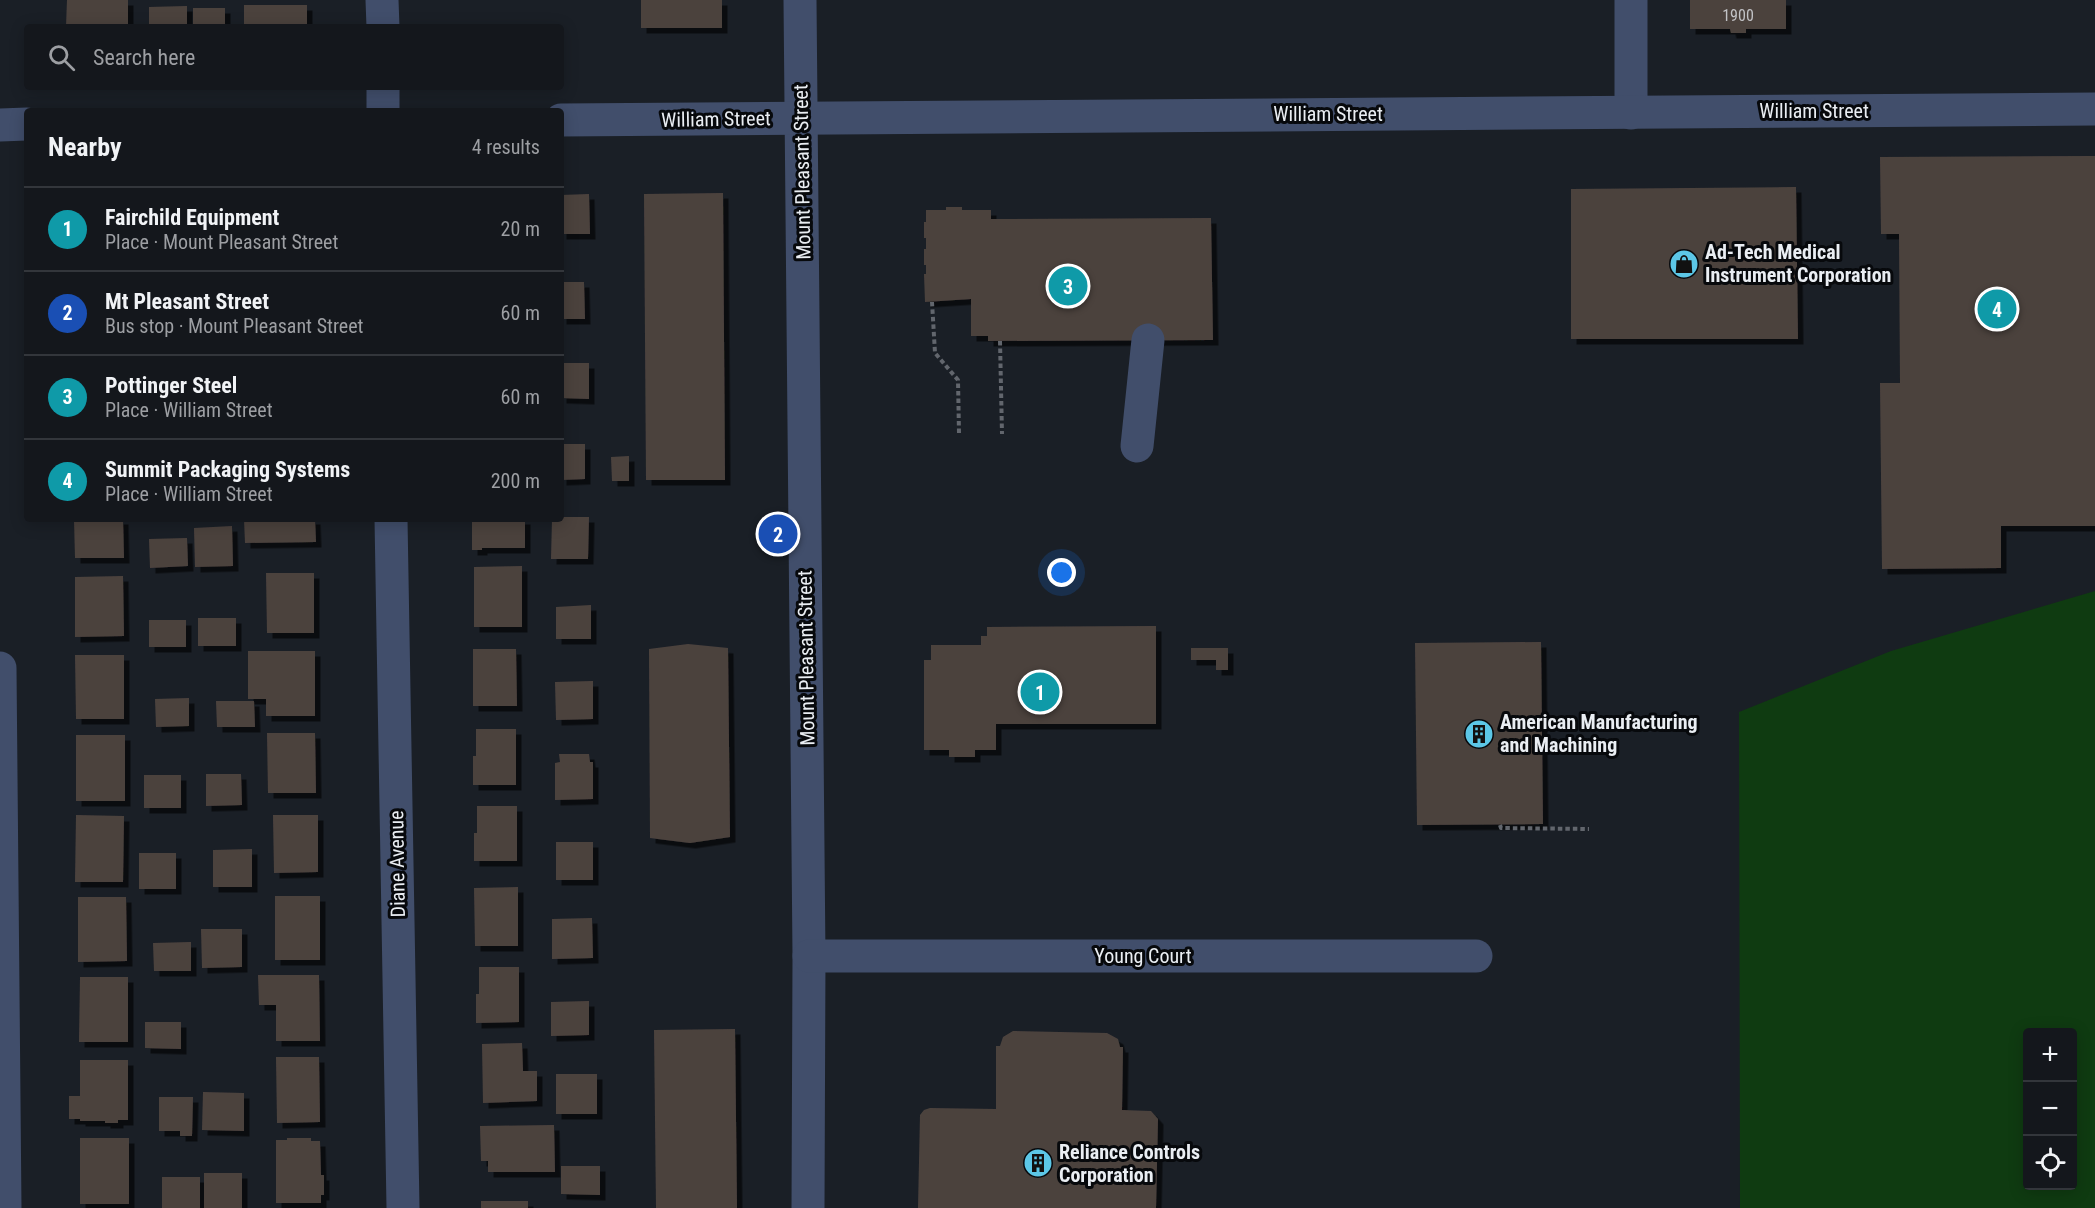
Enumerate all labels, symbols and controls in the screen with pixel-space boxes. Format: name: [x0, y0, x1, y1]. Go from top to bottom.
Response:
house number: 1900: [1722, 6, 1754, 25]
search box: [24, 24, 564, 90]
icon: search: [45, 41, 78, 74]
text: Search here: [93, 45, 195, 70]
street label: Mount Pleasant Street: [788, 84, 816, 260]
street label: William Street: [1759, 99, 1869, 123]
street label: William Street: [1273, 102, 1383, 126]
street label: William Street: [661, 106, 771, 132]
text: Nearby: [48, 132, 122, 162]
text: 4 results: [472, 135, 540, 159]
text: Fairchild Equipment: [105, 205, 279, 230]
text: 1: [62, 217, 73, 241]
text: 20 m: [501, 217, 540, 241]
text: Place · Mount Pleasant Street: [105, 230, 338, 254]
place label: Ad-Tech Medical Instrument Corporation: [1705, 240, 1891, 287]
shop icon: Ad-Tech Medical Instrument Corporation: [1668, 248, 1700, 280]
pin: 3: [1048, 264, 1088, 308]
pin: 4: [1978, 286, 2016, 332]
text: Mt Pleasant Street: [105, 289, 269, 314]
text: 2: [62, 301, 73, 325]
text: 60 m: [501, 301, 540, 325]
text: Bus stop · Mount Pleasant Street: [105, 314, 364, 338]
text: Pottinger Steel: [105, 373, 237, 398]
text: 3: [62, 385, 73, 409]
text: 60 m: [501, 385, 540, 409]
text: Place · William Street: [105, 398, 273, 422]
text: Summit Packaging Systems: [105, 457, 350, 482]
text: 4: [62, 469, 73, 493]
text: 200 m: [491, 469, 540, 493]
text: Place · William Street: [105, 482, 273, 506]
pin: 2: [758, 512, 798, 556]
your location: [1047, 558, 1076, 587]
street label: Mount Pleasant Street: [792, 570, 820, 746]
pin: 1: [1020, 670, 1060, 714]
place label: American Manufacturing and Machining: [1500, 710, 1698, 757]
building icon: American Manufacturing and Machining: [1463, 718, 1495, 750]
street label: Diane Avenue: [384, 810, 410, 918]
street label: Young Court: [1094, 944, 1192, 968]
map controls: [2023, 1028, 2077, 1190]
button: +: [2023, 1028, 2077, 1082]
button: −: [2023, 1082, 2077, 1136]
button: locate: [2023, 1136, 2077, 1190]
place label: Reliance Controls Corporation: [1059, 1140, 1200, 1187]
building icon: Reliance Controls Corporation: [1022, 1147, 1054, 1179]

